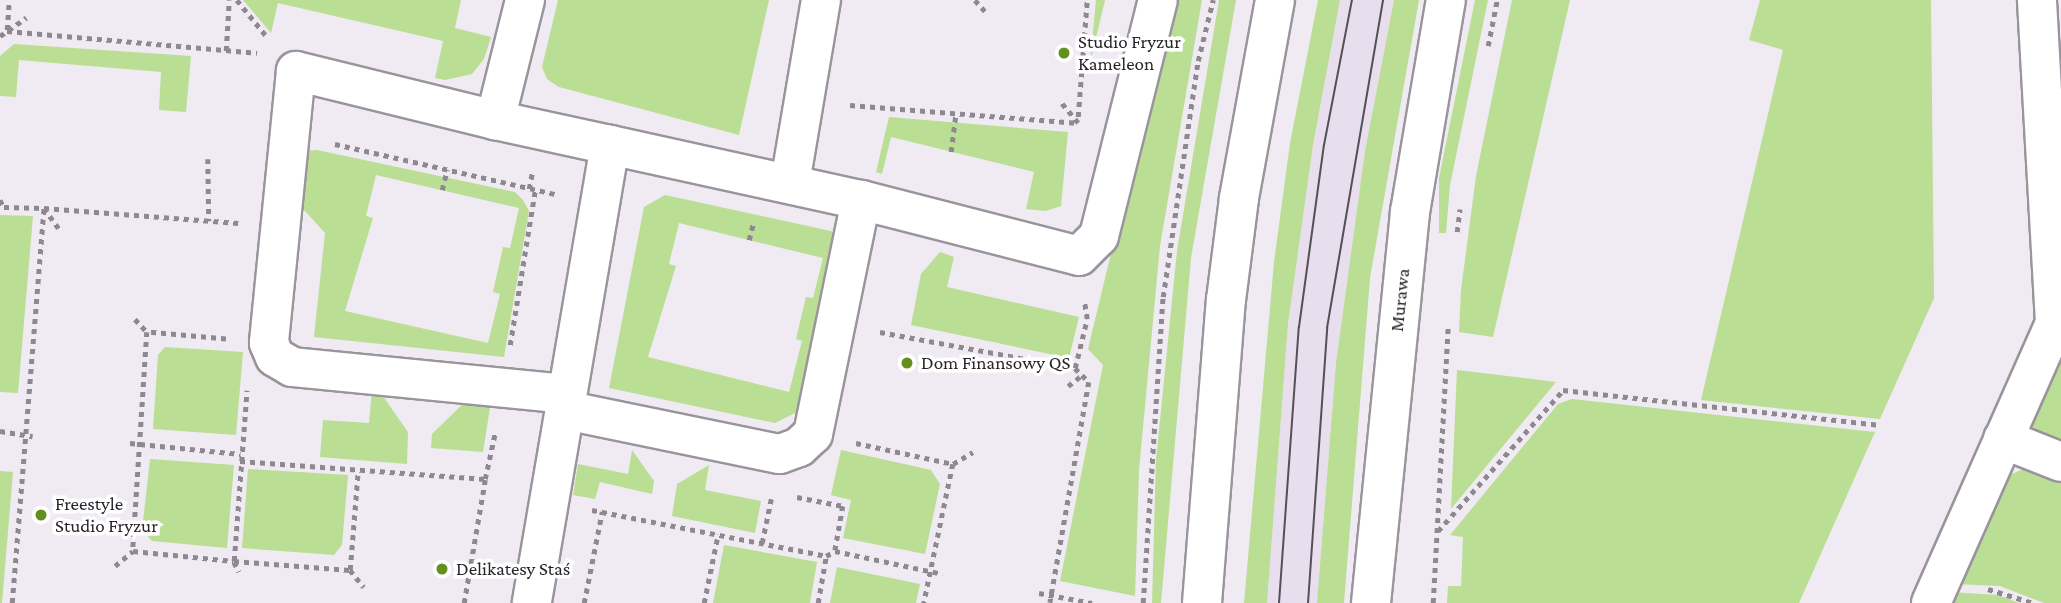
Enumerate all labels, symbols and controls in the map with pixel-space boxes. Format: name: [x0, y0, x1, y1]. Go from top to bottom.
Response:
place label: Studio Fryzur Kameleon: [1078, 31, 1181, 75]
marker: Studio Fryzur Kameleon: [1056, 45, 1072, 61]
street label: Murawa: [1385, 267, 1415, 333]
place label: Dom Finansowy QS: [921, 352, 1070, 374]
marker: Dom Finansowy QS: [899, 355, 915, 371]
place label: Freestyle Studio Fryzur: [55, 493, 158, 537]
marker: Freestyle Studio Fryzur: [33, 507, 49, 523]
place label: Delikatesy Staś: [456, 558, 570, 580]
marker: Delikatesy Staś: [434, 561, 450, 577]

